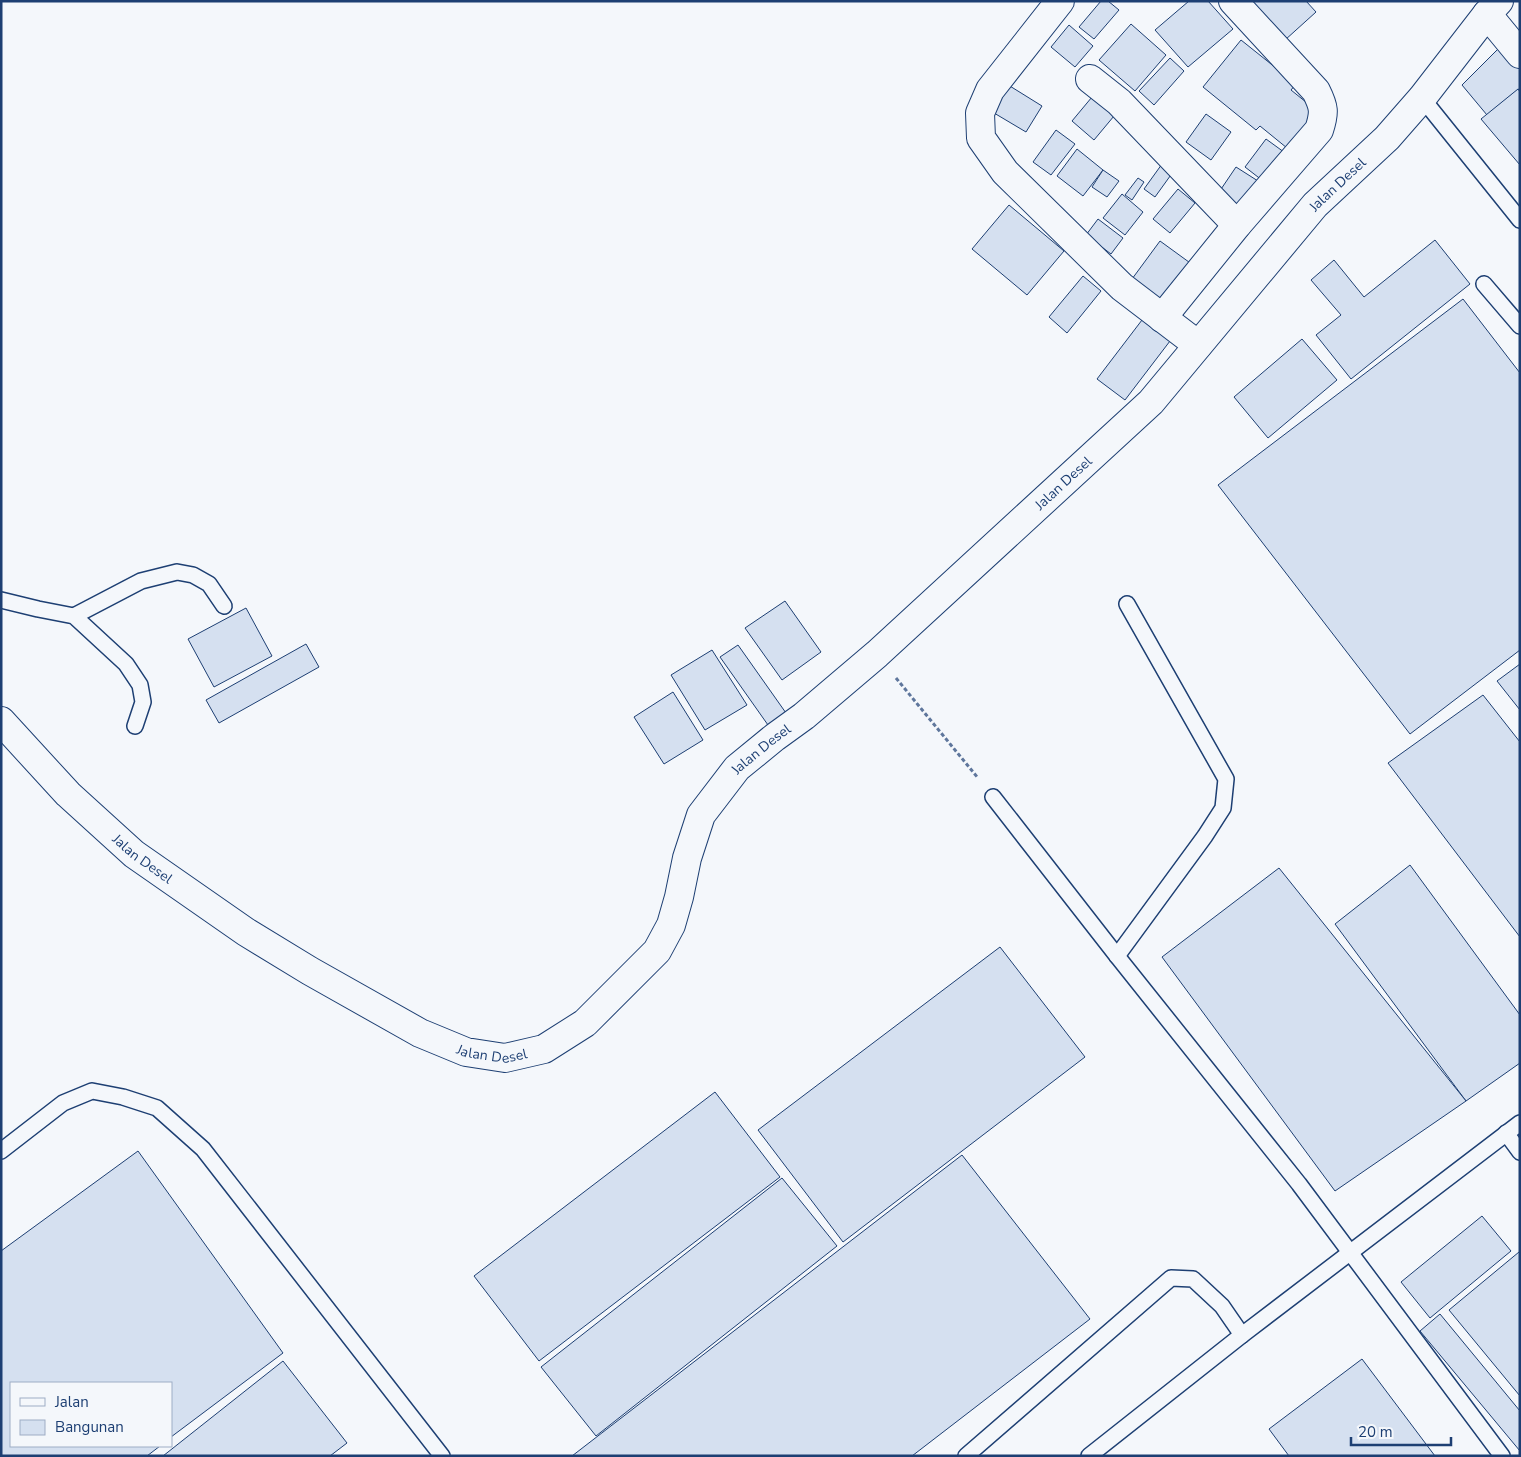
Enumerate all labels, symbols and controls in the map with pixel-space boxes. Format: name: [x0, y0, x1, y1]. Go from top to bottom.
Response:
street label: Jalan Desel: [1304, 153, 1371, 216]
street label: Jalan Desel: [1030, 451, 1097, 515]
street label: Jalan Desel: [726, 719, 795, 779]
street label: Jalan Desel: [107, 829, 177, 889]
street label: Jalan Desel: [453, 1040, 530, 1068]
legend: [10, 1382, 172, 1447]
text: Jalan: [54, 1392, 89, 1412]
scale bar: [1351, 1414, 1451, 1446]
text: Bangunan: [55, 1417, 124, 1437]
text: 20 m: [1358, 1422, 1393, 1442]

